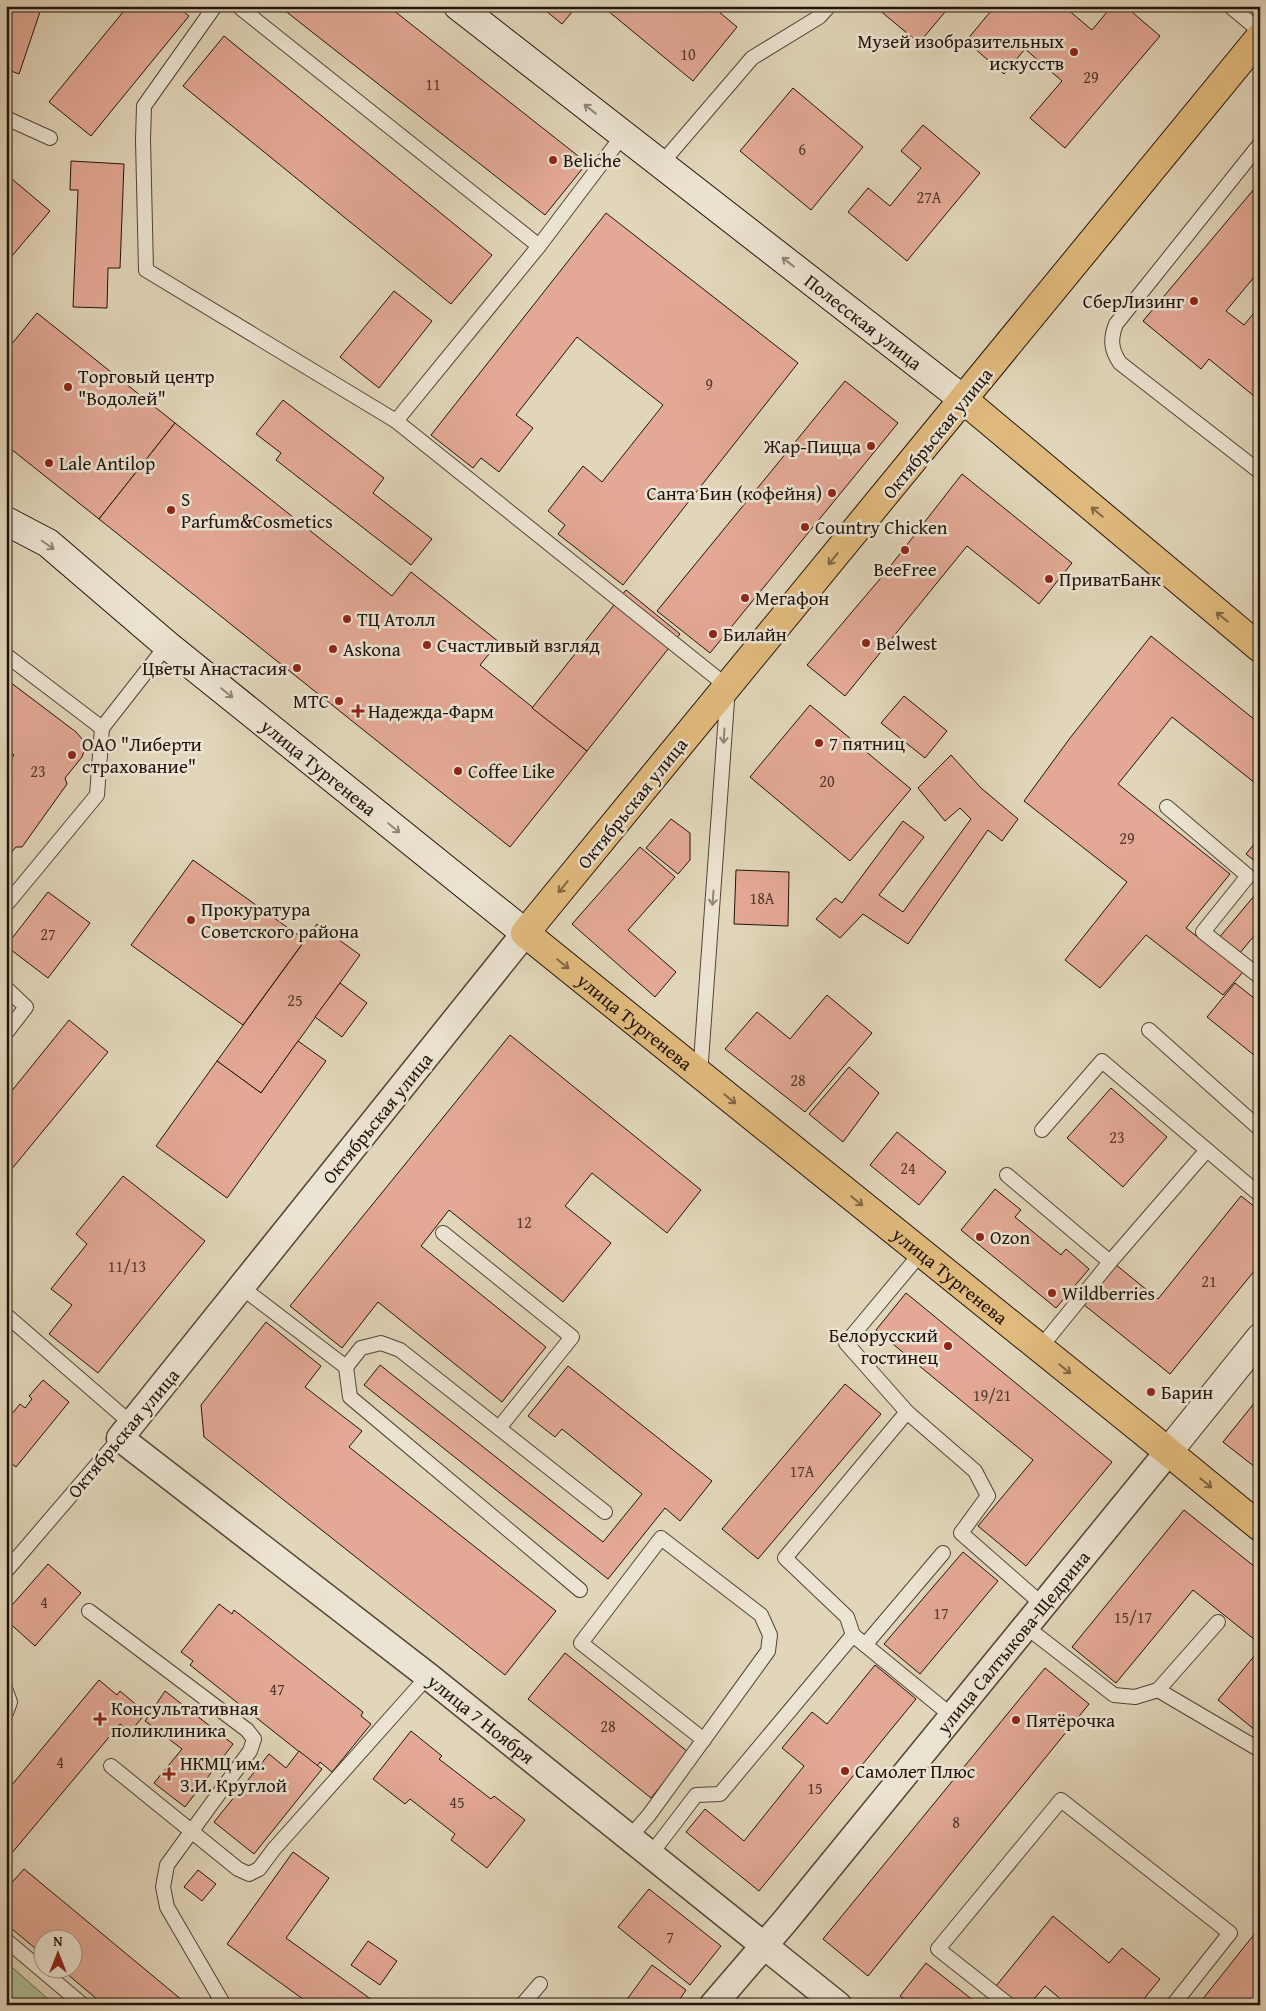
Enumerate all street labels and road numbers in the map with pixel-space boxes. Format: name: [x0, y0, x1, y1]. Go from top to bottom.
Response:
street label: Полесская улица: [799, 267, 928, 377]
street label: Октябрьская улица: [875, 361, 999, 505]
street label: улица Тургенева: [254, 711, 383, 822]
street label: Октябрьская улица: [570, 731, 694, 875]
street label: улица Тургенева: [570, 966, 699, 1077]
street label: Октябрьская улица: [315, 1046, 439, 1190]
street label: улица Тургенева: [886, 1220, 1014, 1331]
street label: Октябрьская улица: [60, 1362, 186, 1504]
street label: улица Салтыкова-Щедрина: [929, 1544, 1096, 1740]
street label: улица 7 Ноября: [421, 1666, 541, 1771]

